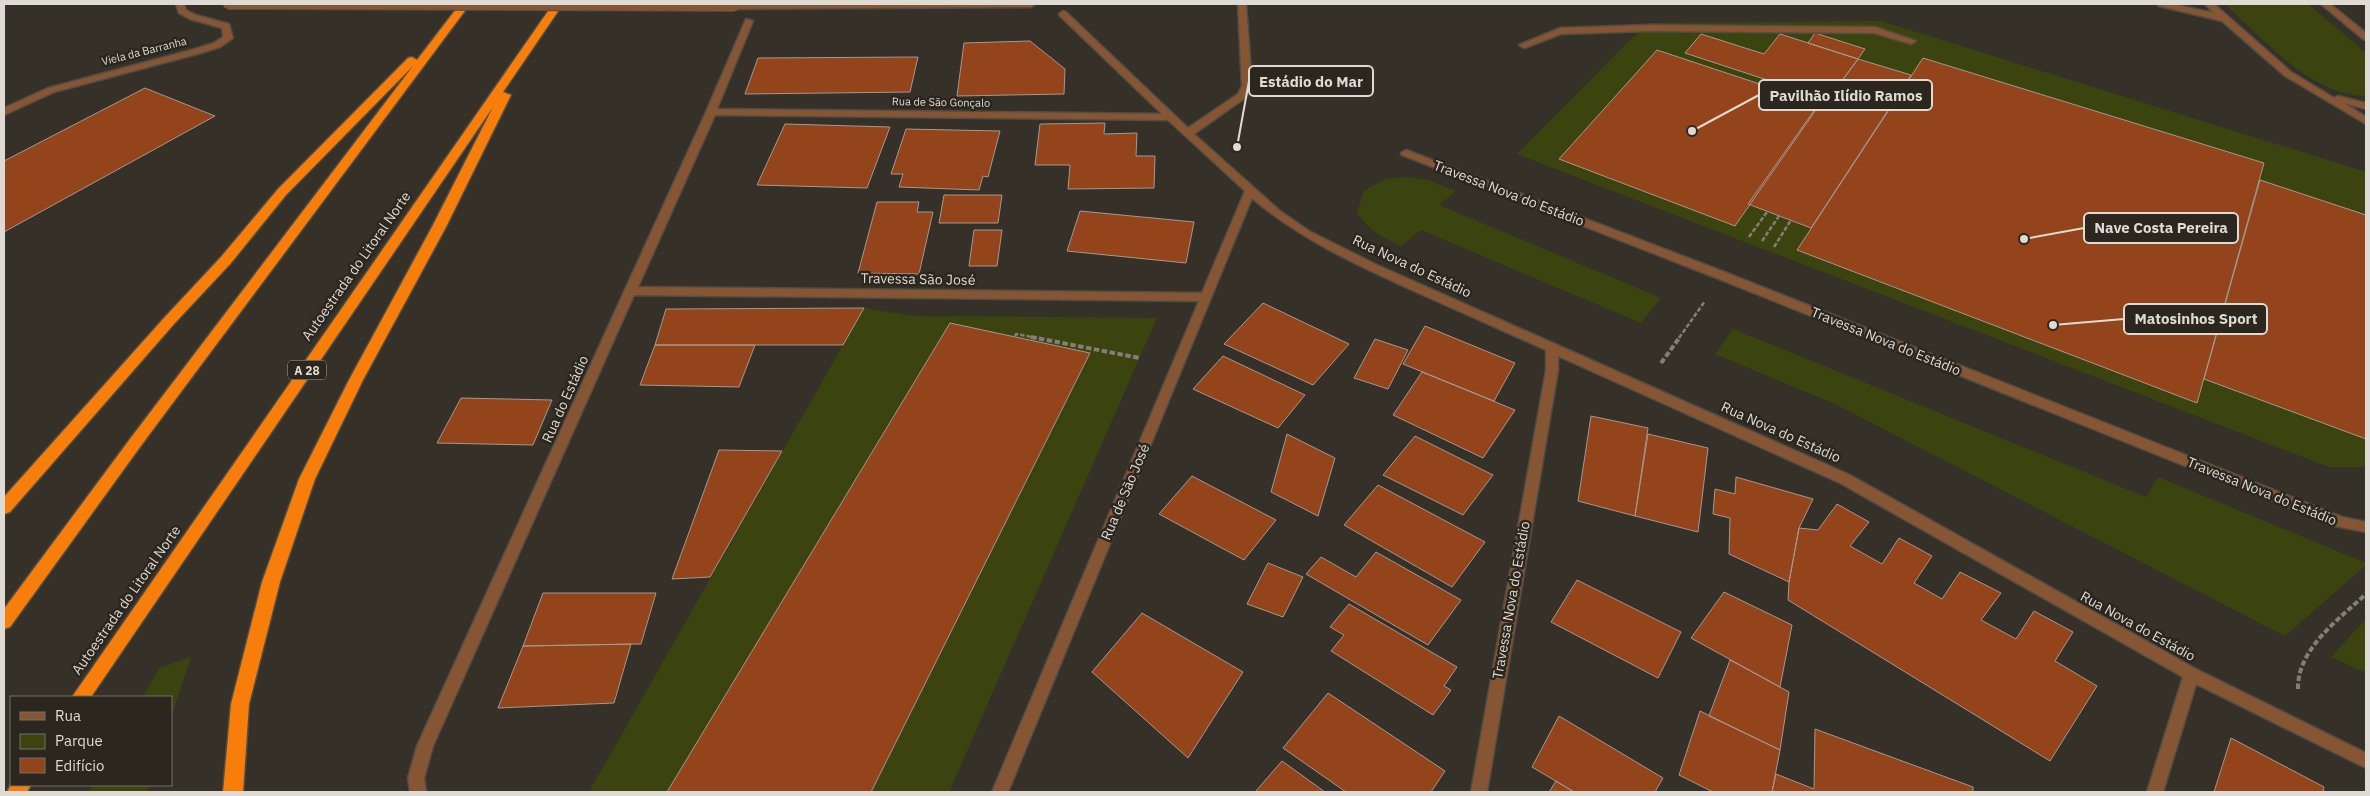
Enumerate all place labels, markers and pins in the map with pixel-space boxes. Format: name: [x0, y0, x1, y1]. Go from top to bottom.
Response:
callout: Estádio do Mar: [1249, 66, 1373, 96]
callout: Pavilhão Ilídio Ramos: [1759, 80, 1932, 110]
callout: Nave Costa Pereira: [2084, 213, 2238, 243]
callout: Matosinhos Sport: [2124, 304, 2267, 334]

